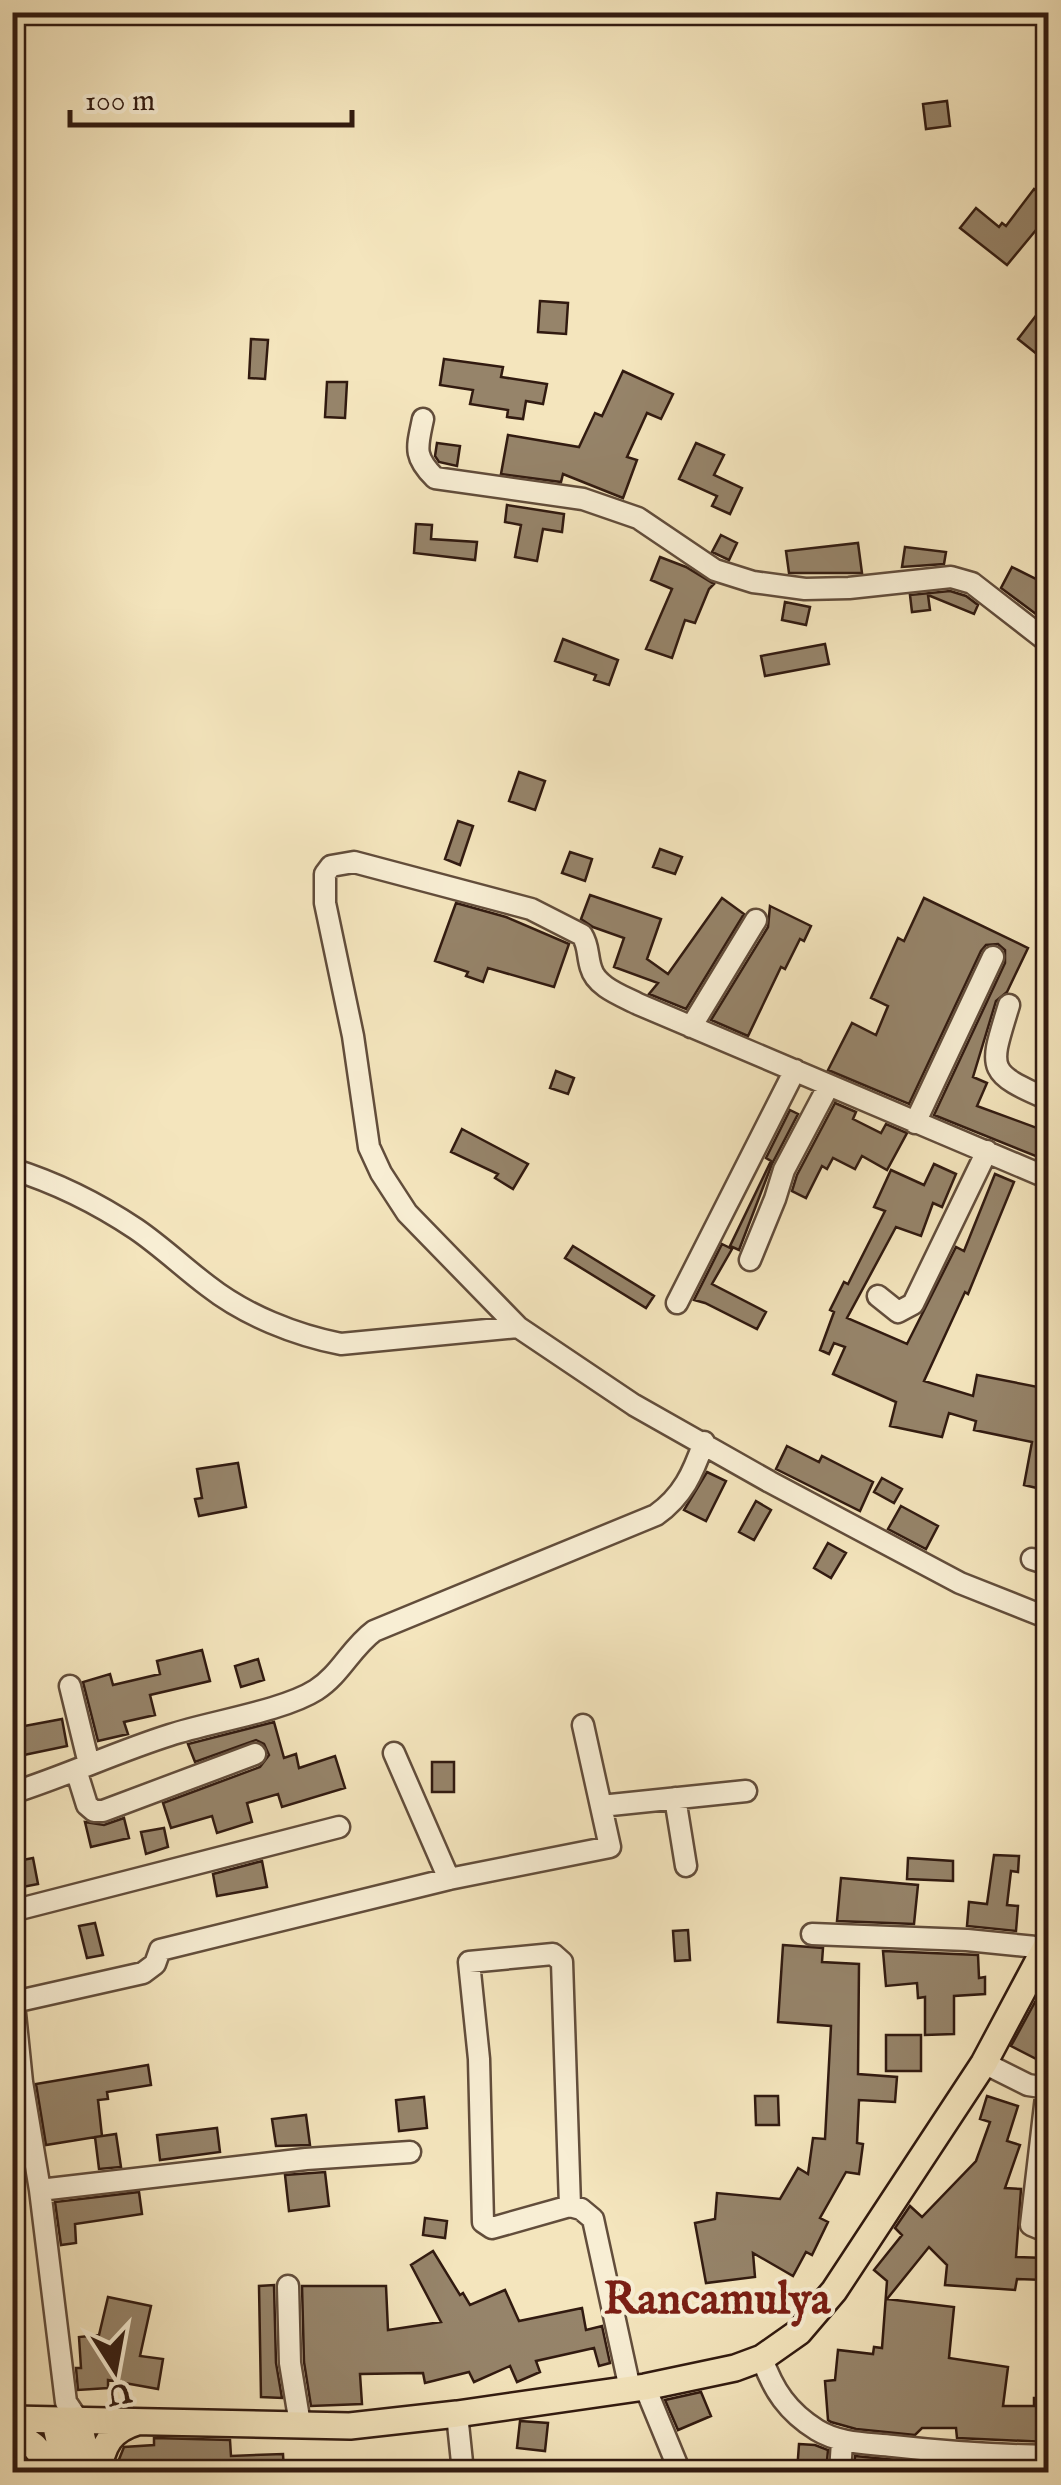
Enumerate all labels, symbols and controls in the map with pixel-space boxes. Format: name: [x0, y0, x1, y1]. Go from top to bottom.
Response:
scale bar: [70, 65, 352, 127]
text: 100 m: [85, 83, 155, 121]
district label: Rancamulya: [604, 2272, 832, 2329]
north arrow: [65, 2320, 165, 2420]
text: U: [103, 2373, 134, 2412]

